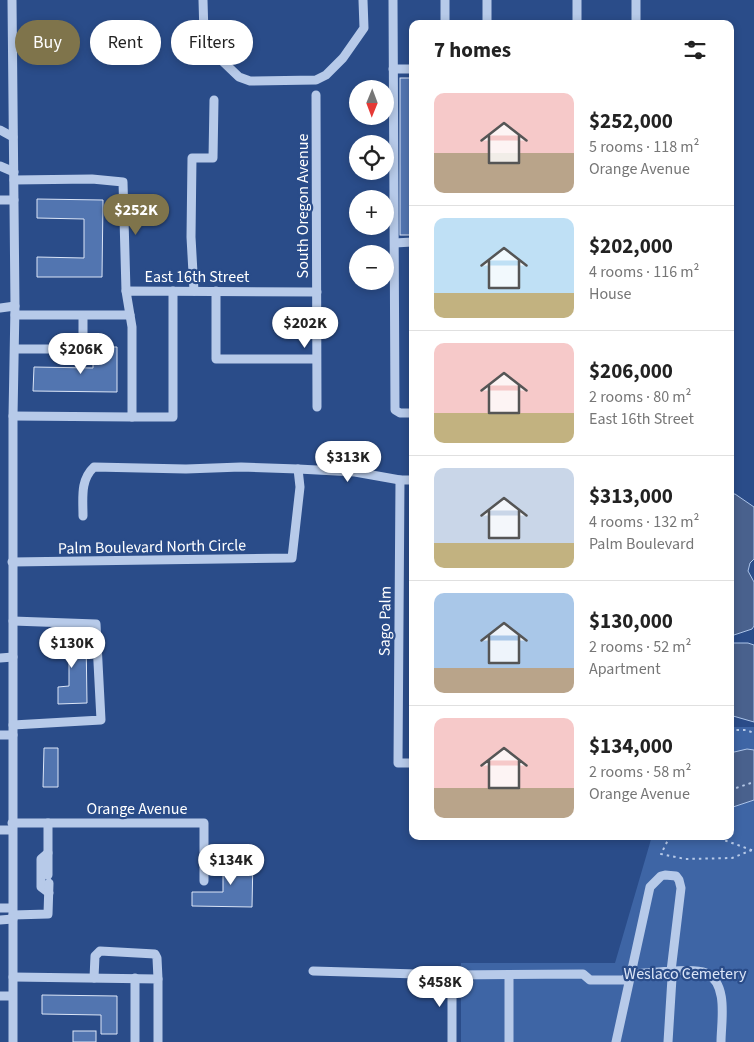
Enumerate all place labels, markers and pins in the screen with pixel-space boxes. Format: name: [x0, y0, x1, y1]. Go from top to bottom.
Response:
pin: $252K: [101, 194, 171, 236]
pin: $202K: [270, 306, 340, 349]
pin: $206K: [46, 332, 116, 375]
pin: $313K: [313, 440, 383, 483]
pin: $130K: [37, 626, 107, 669]
pin: $134K: [196, 844, 266, 886]
pin: $458K: [405, 966, 475, 1008]

